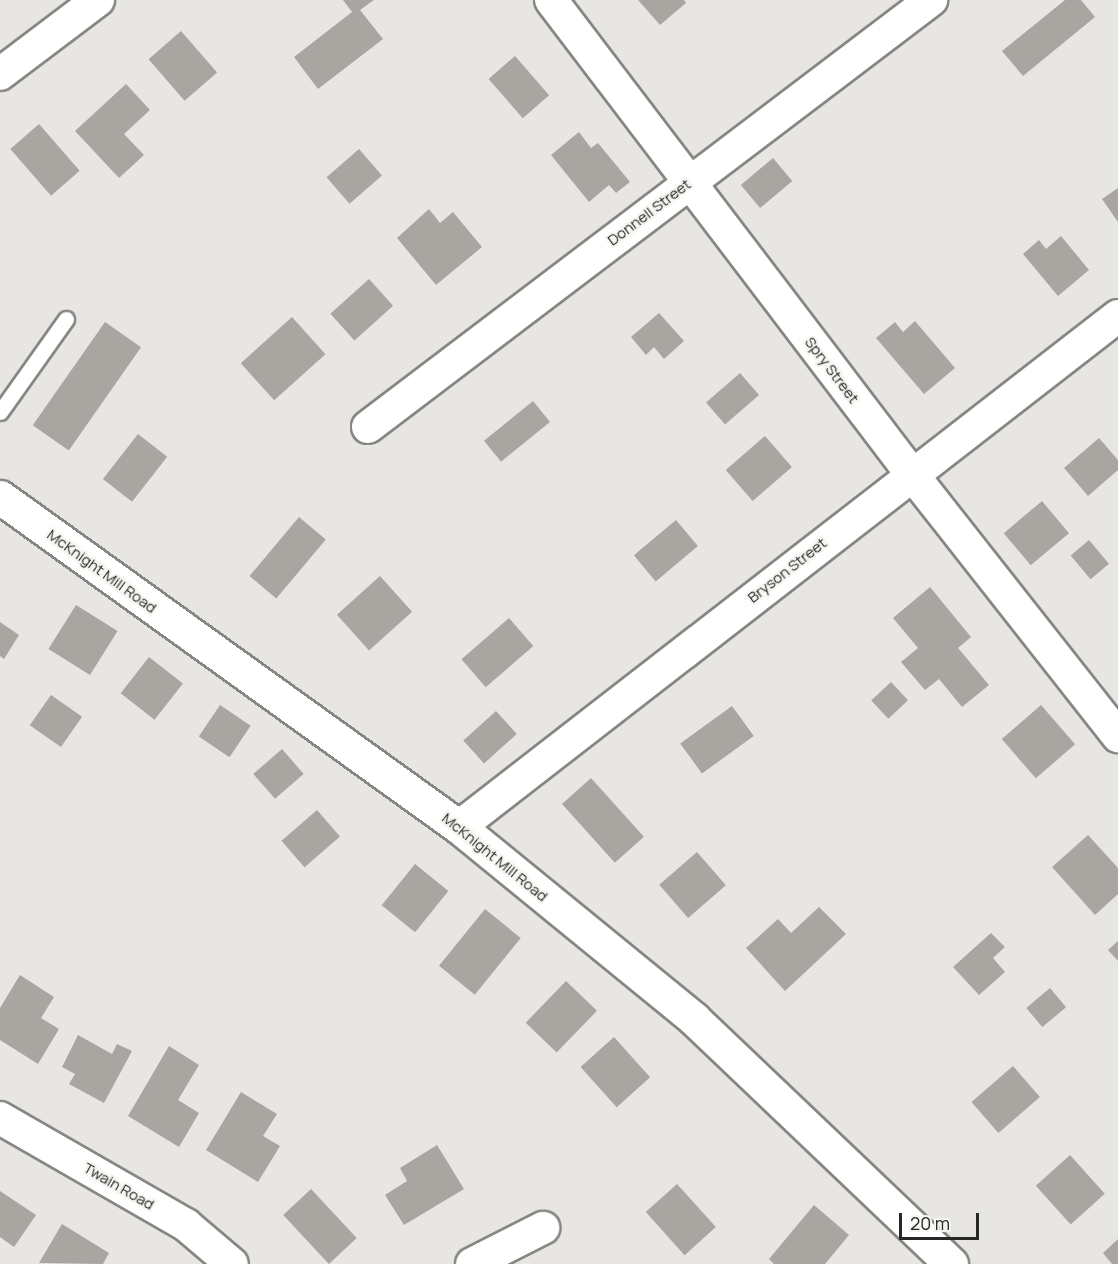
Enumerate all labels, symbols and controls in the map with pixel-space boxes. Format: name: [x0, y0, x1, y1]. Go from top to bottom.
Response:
street label: Donnell Street: [604, 175, 694, 249]
street label: Spry Street: [801, 333, 863, 407]
street label: McKnight Mill Road: [44, 525, 160, 617]
street label: Bryson Street: [744, 534, 830, 606]
street label: McKnight Mill Road: [439, 809, 551, 905]
street label: Twain Road: [81, 1159, 157, 1213]
scale bar: [902, 1201, 982, 1239]
text: 20 m: [910, 1211, 950, 1235]

